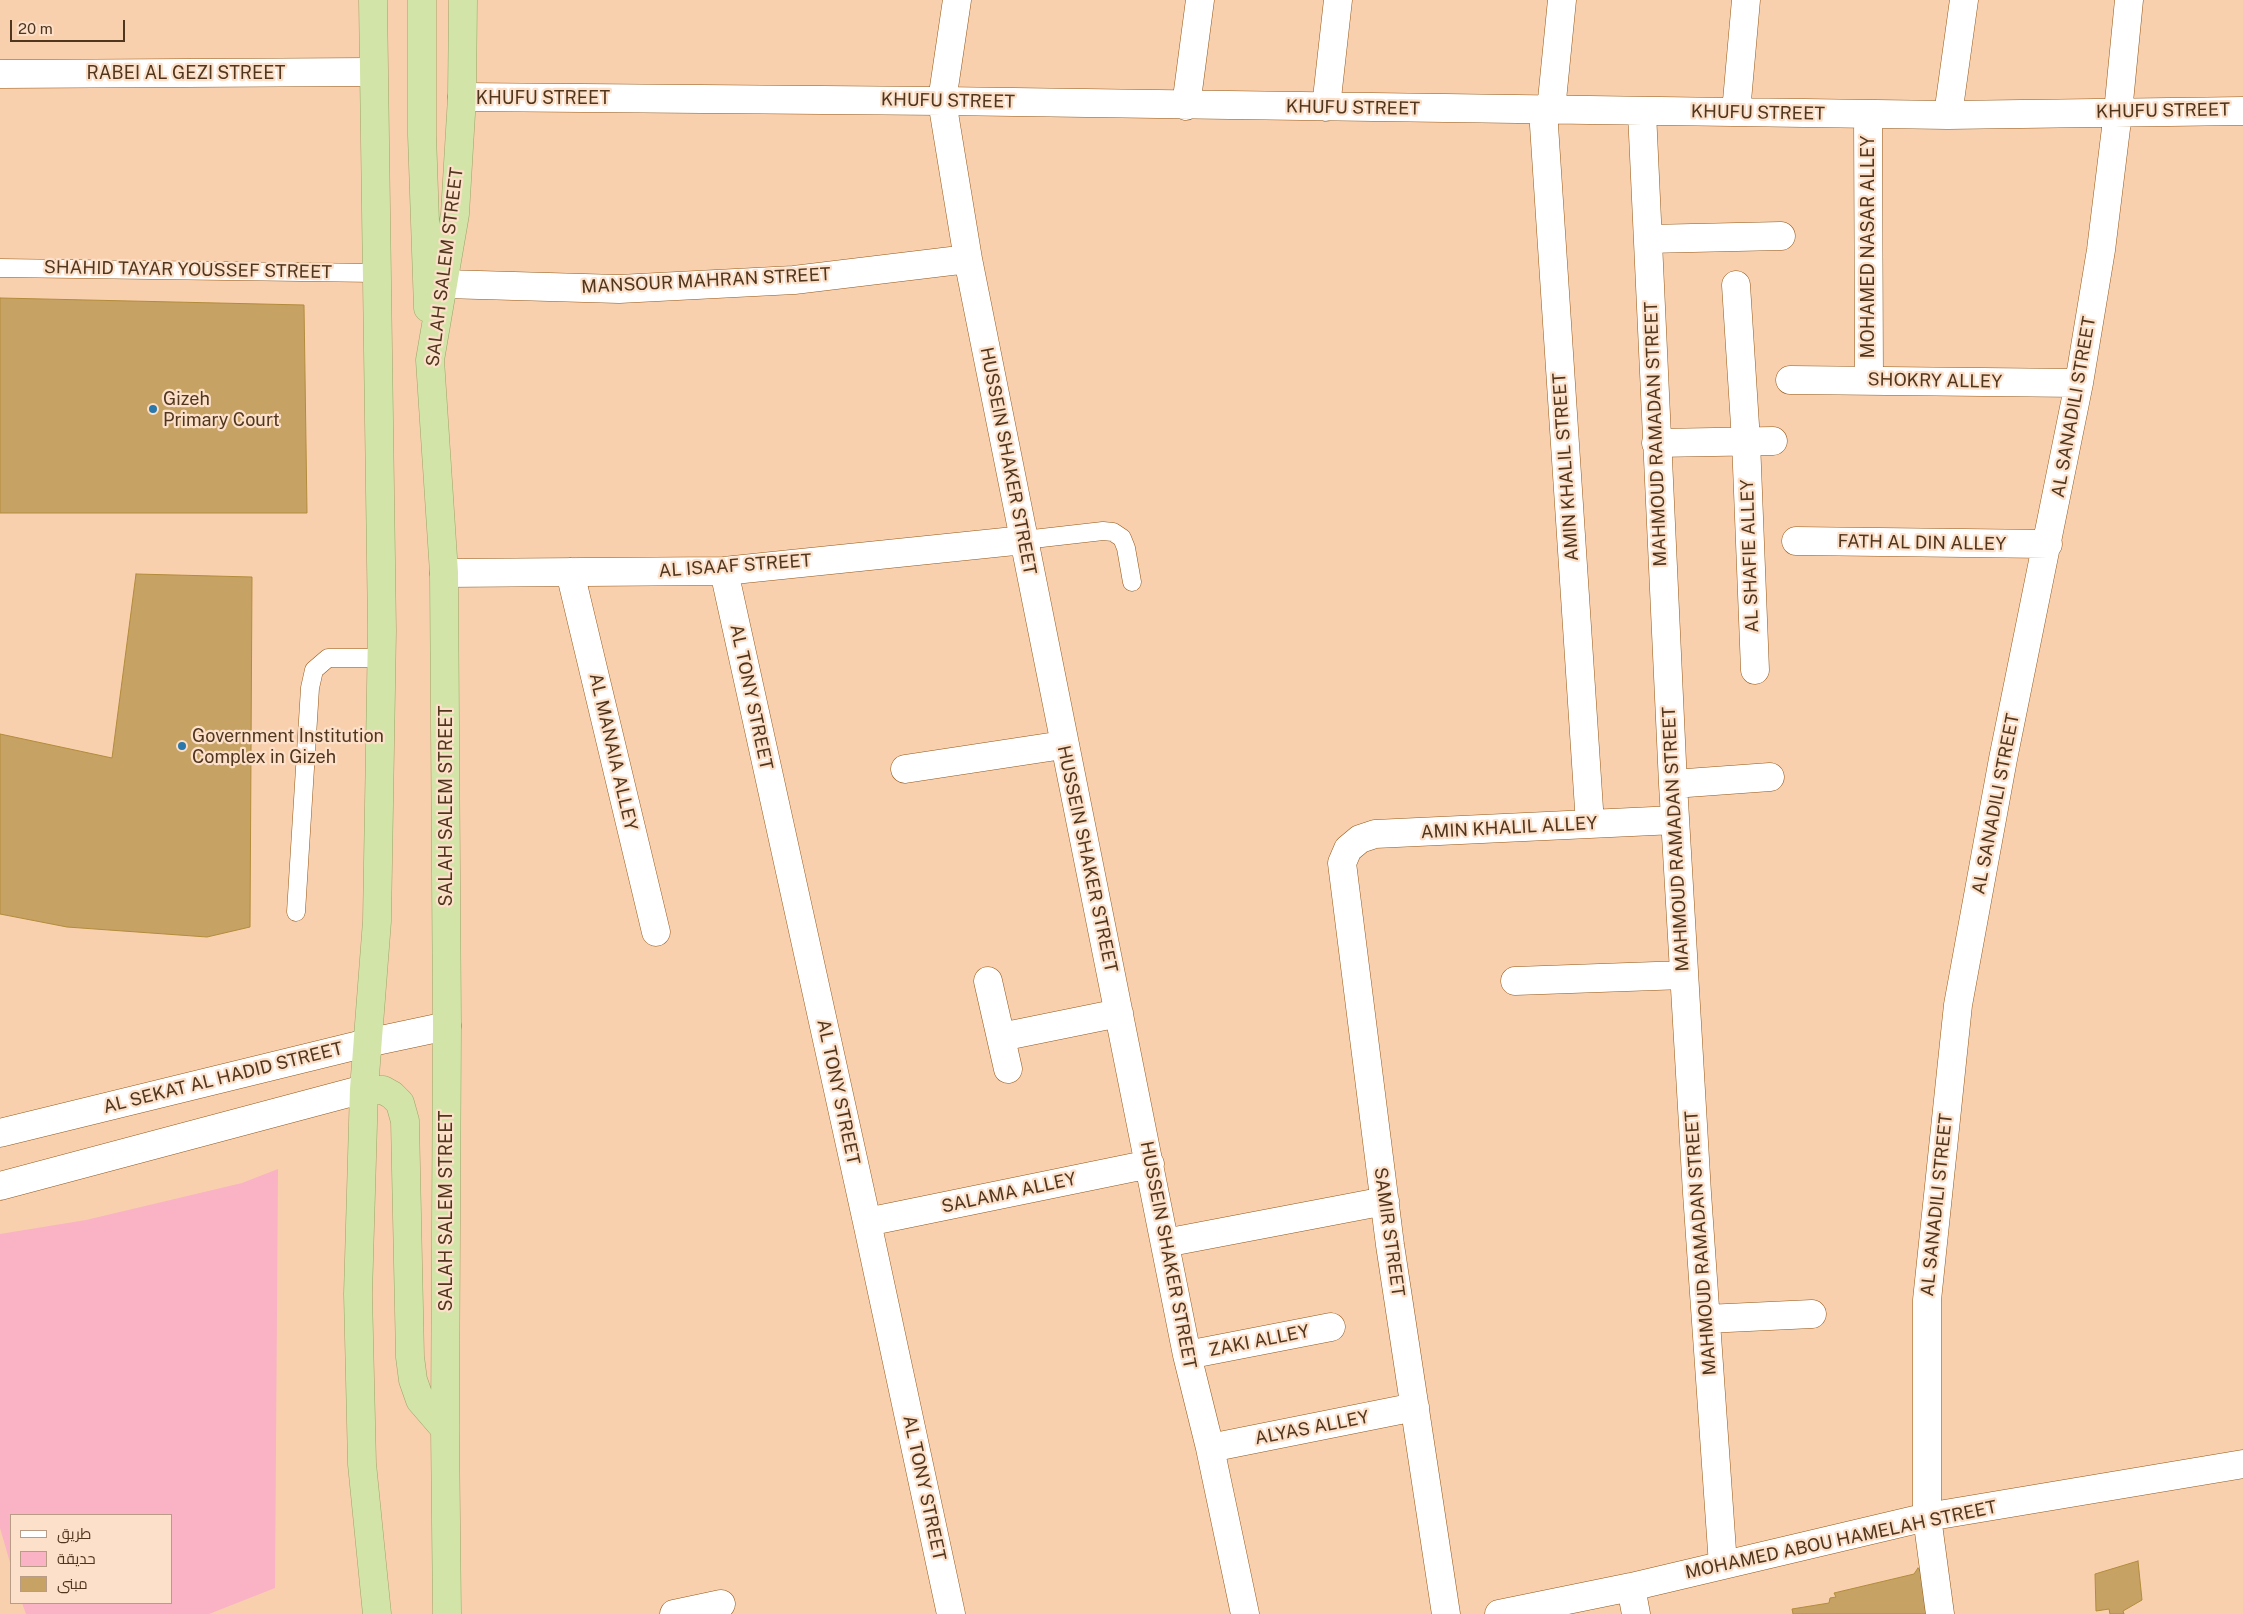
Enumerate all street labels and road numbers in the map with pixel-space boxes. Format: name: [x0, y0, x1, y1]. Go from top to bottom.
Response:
street label: RABEI AL GEZI STREET: [87, 62, 285, 84]
street label: KHUFU STREET: [476, 87, 610, 109]
street label: KHUFU STREET: [881, 89, 1015, 113]
street label: KHUFU STREET: [1286, 96, 1420, 120]
street label: KHUFU STREET: [2096, 99, 2230, 123]
street label: KHUFU STREET: [1691, 101, 1825, 125]
street label: MOHAMED NASAR ALLEY: [1857, 135, 1879, 359]
street label: SALAH SALEM STREET: [422, 166, 468, 368]
street label: SHAHID TAYAR YOUSSEF STREET: [44, 257, 332, 283]
street label: MANSOUR MAHRAN STREET: [581, 264, 831, 298]
street label: MAHMOUD RAMADAN STREET: [1641, 301, 1671, 567]
street label: AL SANADILI STREET: [2047, 315, 2101, 499]
street label: HUSSEIN SHAKER STREET: [975, 345, 1041, 577]
street label: SHOKRY ALLEY: [1868, 369, 2002, 393]
street label: AMIN KHALIL STREET: [1549, 372, 1583, 562]
street label: AL SHAFIE ALLEY: [1737, 479, 1763, 633]
street label: FATH AL DIN ALLEY: [1837, 531, 2007, 555]
street label: AL ISAAF STREET: [658, 550, 812, 582]
street label: AL TONY STREET: [725, 622, 777, 772]
street label: AL MANAIA ALLEY: [584, 671, 642, 833]
street label: SALAH SALEM STREET: [435, 706, 457, 906]
street label: MAHMOUD RAMADAN STREET: [1658, 706, 1694, 972]
street label: AL SANADILI STREET: [1968, 712, 2024, 896]
street label: HUSSEIN SHAKER STREET: [1052, 744, 1122, 974]
street label: AMIN KHALIL ALLEY: [1420, 813, 1598, 843]
street label: AL TONY STREET: [812, 1017, 864, 1167]
street label: AL SEKAT AL HADID STREET: [101, 1038, 345, 1118]
street label: MAHMOUD RAMADAN STREET: [1681, 1110, 1721, 1376]
street label: SALAH SALEM STREET: [435, 1111, 457, 1311]
street label: AL SANADILI STREET: [1917, 1112, 1957, 1298]
street label: HUSSEIN SHAKER STREET: [1135, 1139, 1201, 1371]
street label: SAMIR STREET: [1369, 1166, 1409, 1298]
street label: SALAMA ALLEY: [940, 1168, 1078, 1218]
street label: ZAKI ALLEY: [1207, 1321, 1311, 1361]
street label: ALYAS ALLEY: [1253, 1406, 1371, 1450]
street label: AL TONY STREET: [898, 1413, 950, 1563]
street label: MOHAMED ABOU HAMELAH STREET: [1683, 1496, 1999, 1584]

